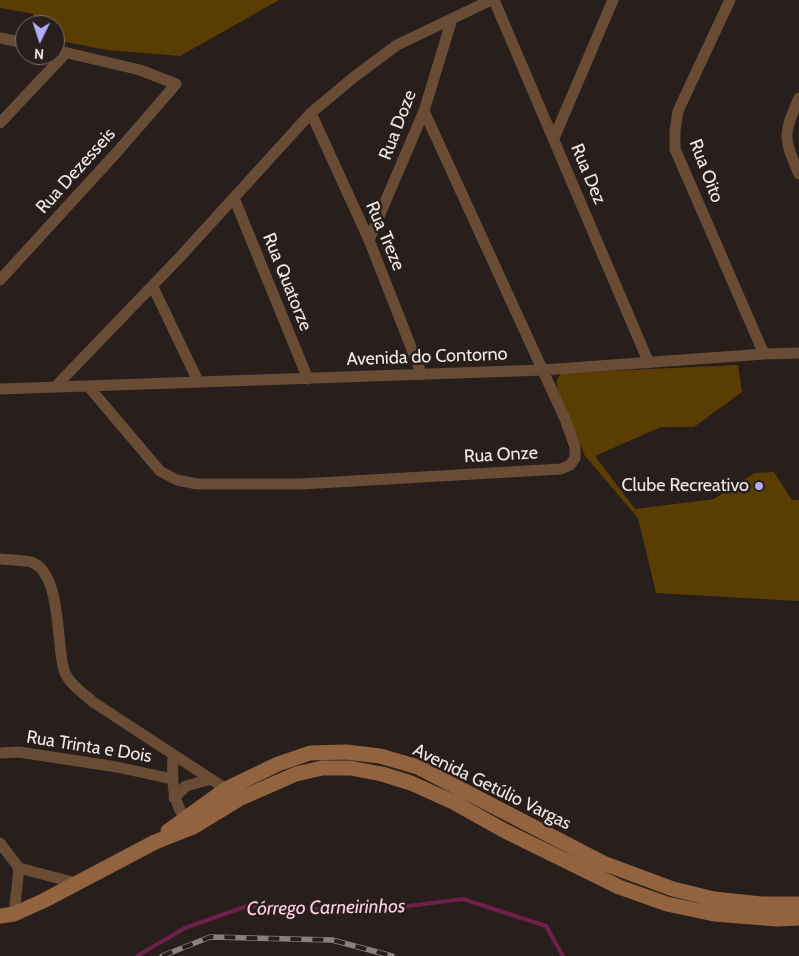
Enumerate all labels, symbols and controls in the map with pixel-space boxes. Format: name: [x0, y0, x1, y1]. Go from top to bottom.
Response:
north arrow: [15, 15, 65, 65]
text: N: [33, 45, 45, 63]
street label: Rua Doze: [375, 87, 421, 163]
street label: Rua Dezesseis: [32, 124, 120, 218]
street label: Rua Oito: [684, 136, 728, 206]
street label: Rua Dez: [566, 141, 610, 207]
street label: Rua Treze: [361, 198, 409, 274]
street label: Rua Quatorze: [258, 230, 316, 334]
street label: Avenida do Contorno: [346, 343, 508, 371]
street label: Rua Onze: [463, 442, 539, 468]
place label: Clube Recreativo: [621, 475, 749, 497]
marker: Clube Recreativo: [753, 480, 765, 492]
street label: Rua Trinta e Dois: [25, 726, 153, 768]
street label: Avenida Getúlio Vargas: [409, 739, 575, 835]
water label: Córrego Carneirinhos: [247, 895, 405, 921]

